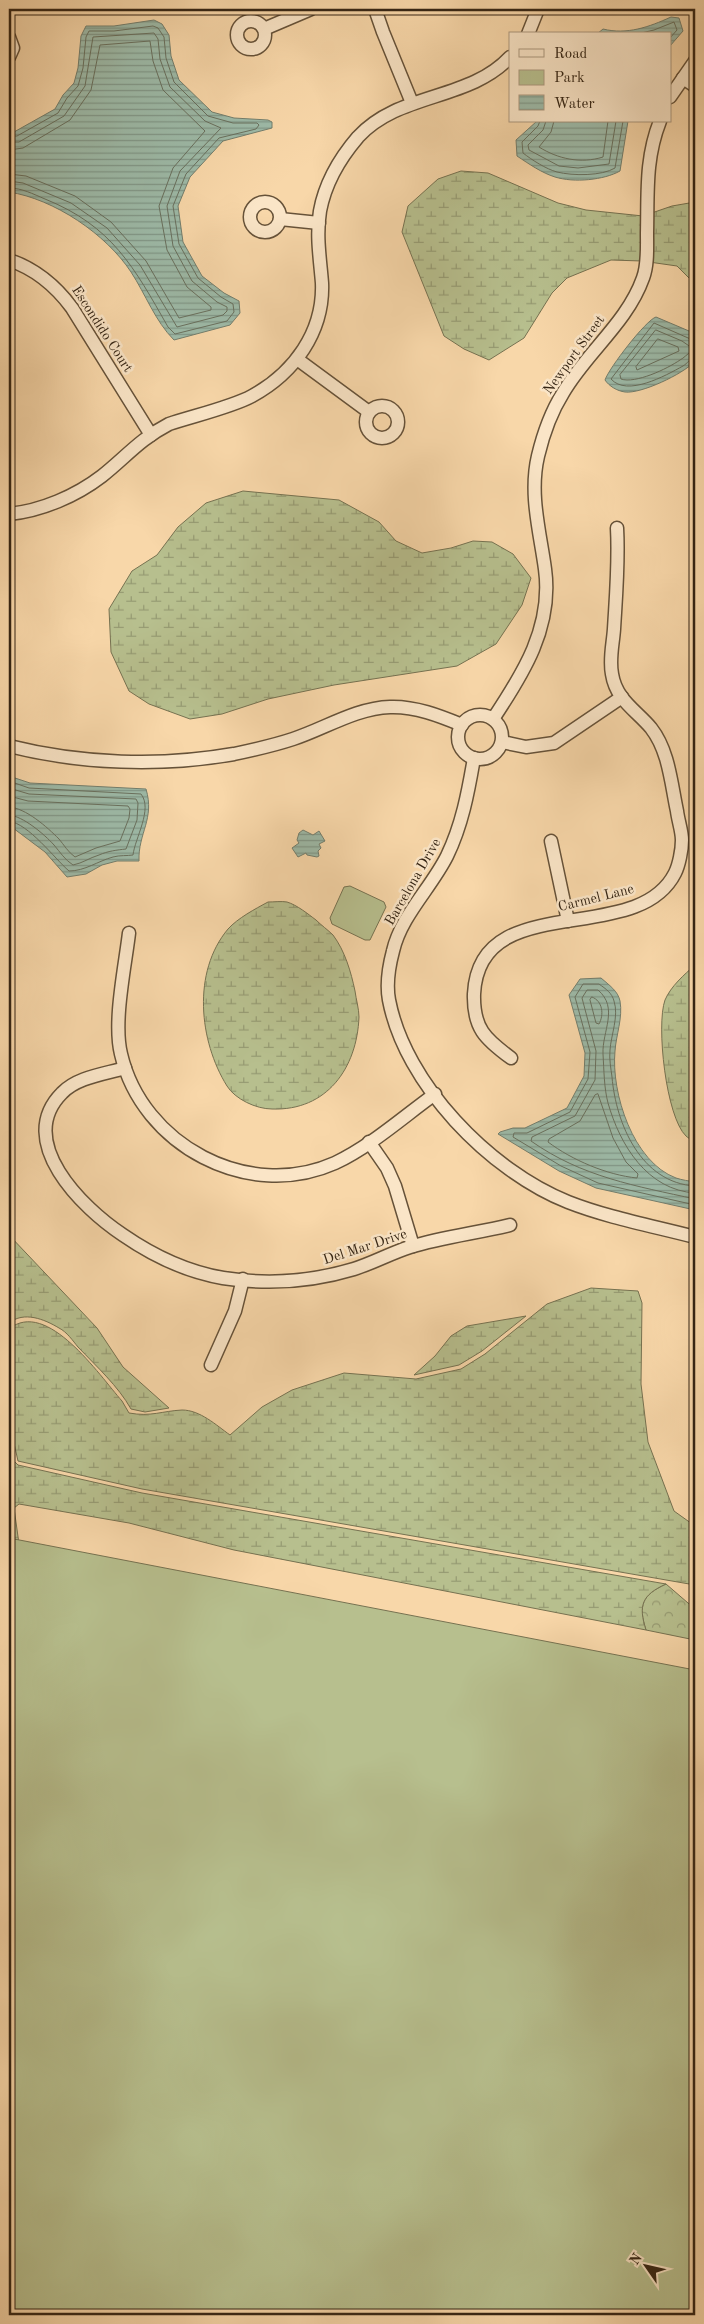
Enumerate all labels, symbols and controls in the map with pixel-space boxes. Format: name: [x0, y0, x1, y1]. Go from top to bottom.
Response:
legend: [509, 32, 672, 122]
text: Road: [554, 47, 588, 62]
text: Park: [554, 71, 585, 86]
text: Water: [554, 97, 595, 112]
street label: Escondido Court: [69, 283, 135, 375]
street label: Newport Street: [541, 313, 607, 397]
street label: Barcelona Drive: [383, 836, 443, 928]
street label: Carmel Lane: [557, 882, 635, 914]
street label: Del Mar Drive: [321, 1227, 409, 1267]
north arrow: [622, 2242, 672, 2292]
text: N: [627, 2251, 645, 2268]

